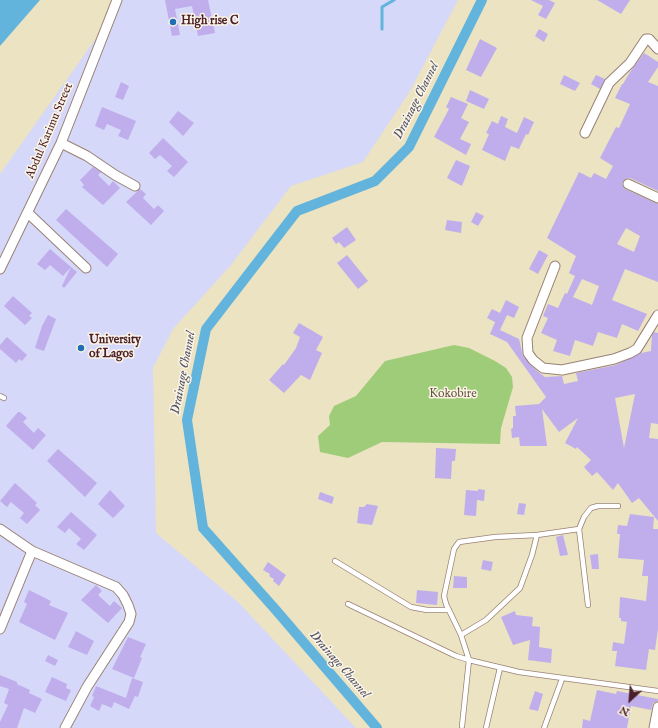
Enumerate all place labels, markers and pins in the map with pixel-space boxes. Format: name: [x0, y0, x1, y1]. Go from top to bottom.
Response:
place label: High rise C: [181, 15, 239, 29]
marker: High rise C: [168, 17, 178, 27]
place label: University of Lagos: [89, 334, 141, 362]
marker: University of Lagos: [76, 343, 86, 353]

